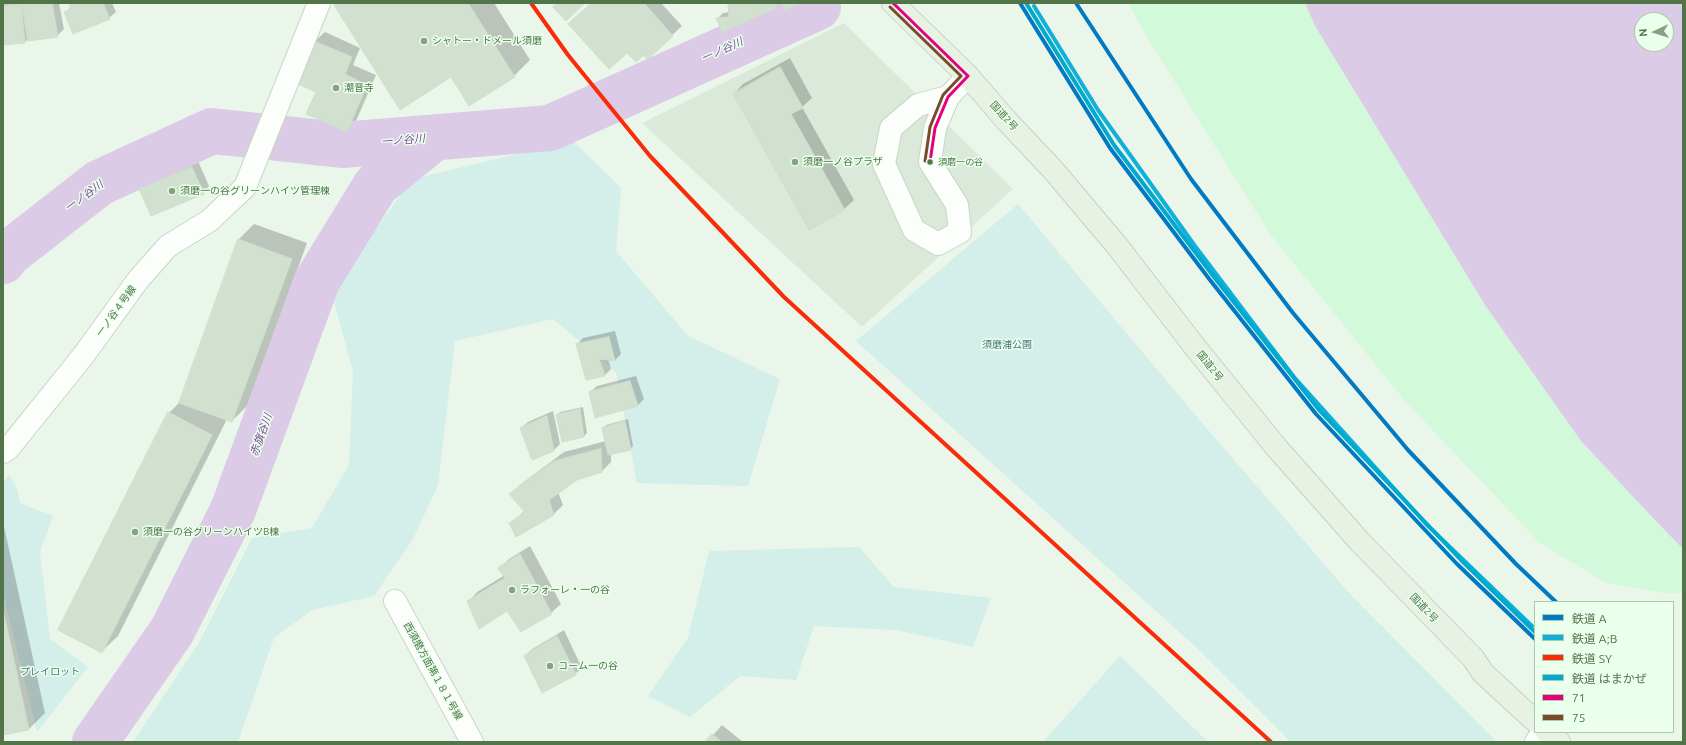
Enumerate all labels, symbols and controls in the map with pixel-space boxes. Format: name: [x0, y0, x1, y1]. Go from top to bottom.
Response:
north arrow: [1634, 12, 1674, 52]
text: N: [1637, 28, 1649, 37]
place label: シャトー・ドメール須磨: [432, 35, 542, 47]
water label: 一ノ谷川: [699, 35, 745, 65]
marker: シャトー・ドメール須磨: [419, 36, 429, 46]
place label: 潮音寺: [344, 82, 374, 94]
marker: 潮音寺: [331, 83, 341, 93]
street label: 国道2号: [988, 99, 1020, 133]
water label: 一ノ谷川: [381, 132, 425, 148]
place label: 須磨一ノ谷プラザ: [803, 156, 883, 168]
marker: 須磨一ノ谷プラザ: [790, 157, 800, 167]
marker: 須磨一の谷: [925, 157, 935, 167]
place label: 須磨一の谷: [938, 157, 983, 167]
water label: 一ノ谷川: [62, 178, 106, 214]
place label: 須磨一の谷グリーンハイツ管理棟: [180, 185, 330, 197]
marker: 須磨一の谷グリーンハイツ管理棟: [167, 186, 177, 196]
street label: 一ノ谷４号線: [94, 283, 138, 339]
park label: 須磨浦公園: [982, 339, 1032, 351]
street label: 国道2号: [1194, 348, 1226, 384]
water label: 赤旗谷川: [247, 412, 275, 458]
place label: 須磨一の谷グリーンハイツB棟: [143, 526, 279, 538]
marker: 須磨一の谷グリーンハイツB棟: [130, 527, 140, 537]
place label: ラフォーレ・一の谷: [520, 584, 610, 596]
marker: ラフォーレ・一の谷: [507, 585, 517, 595]
street label: 国道2号: [1407, 591, 1441, 625]
legend: [1534, 601, 1674, 733]
text: 鉄道 A: [1572, 612, 1607, 625]
street label: 西須磨方面第１８１号線: [401, 620, 465, 722]
text: 鉄道 A;B: [1572, 632, 1617, 645]
text: 鉄道 SY: [1572, 652, 1612, 665]
place label: コーム一の谷: [558, 660, 618, 672]
marker: コーム一の谷: [545, 661, 555, 671]
park label: プレイロット: [20, 666, 80, 678]
text: 鉄道 はまかぜ: [1572, 672, 1647, 685]
text: 71: [1572, 691, 1586, 704]
text: 75: [1572, 711, 1586, 724]

